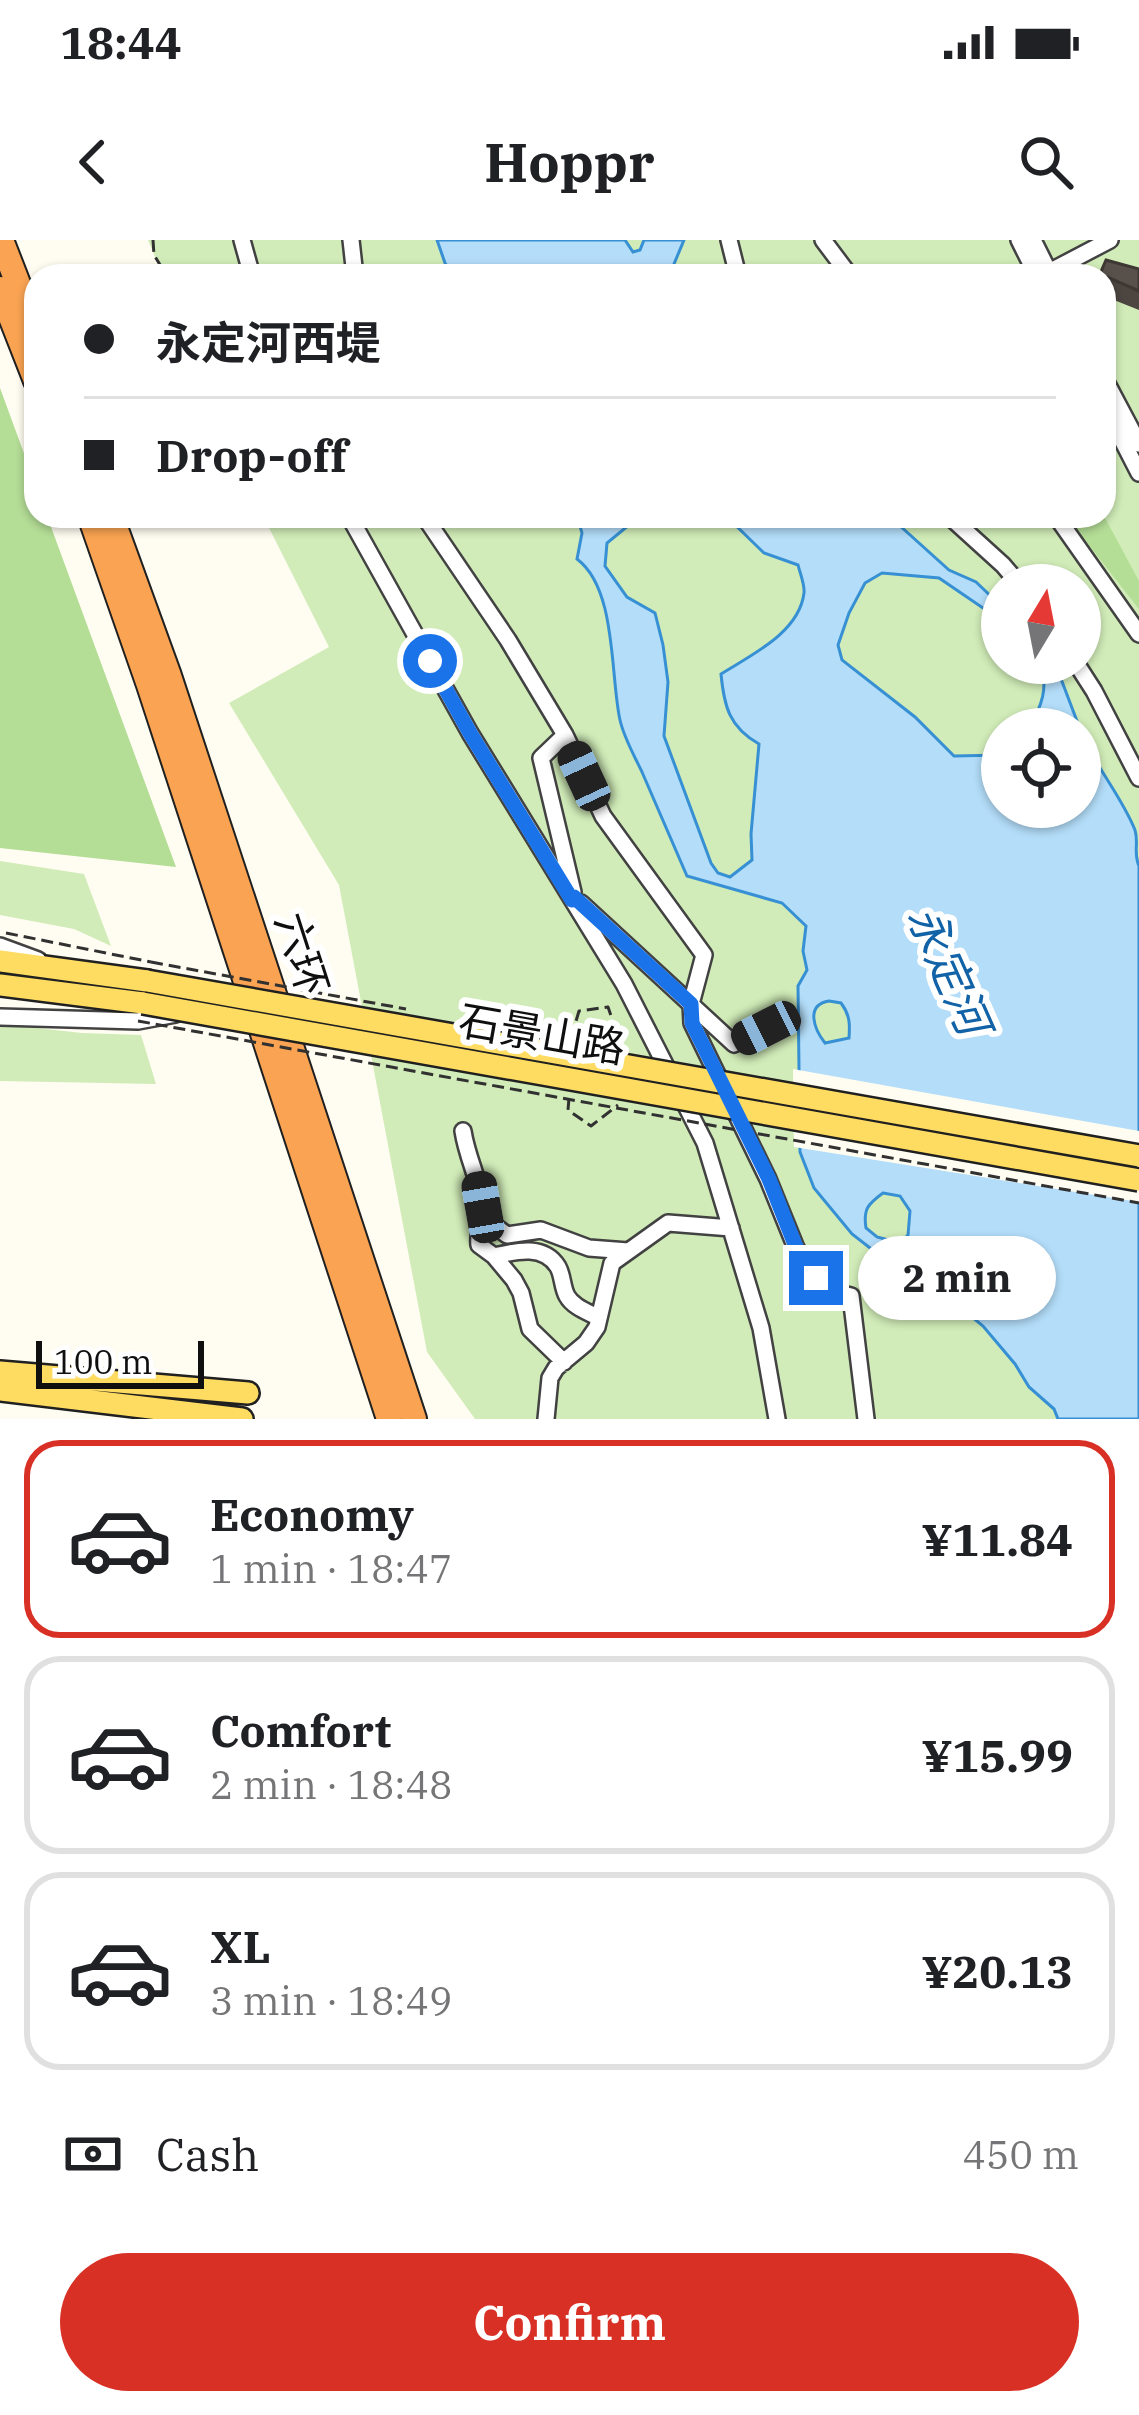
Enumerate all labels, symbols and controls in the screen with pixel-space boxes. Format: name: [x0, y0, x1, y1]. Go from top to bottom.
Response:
text: 18:44: [60, 13, 182, 71]
text: Hoppr: [484, 127, 655, 197]
icon: back: [60, 129, 126, 195]
icon: search: [1013, 129, 1079, 195]
text: 永定河西堤: [156, 313, 381, 371]
text: Drop-off: [156, 426, 347, 484]
north arrow: [981, 564, 1101, 684]
map controls: [981, 564, 1101, 828]
route start: [403, 634, 457, 688]
button: locate: [981, 708, 1101, 828]
car: [552, 736, 616, 816]
water label: 永定河: [896, 896, 1007, 1050]
street label: 六环: [263, 905, 342, 1002]
street label: 石景山路: [455, 992, 630, 1075]
car: [726, 996, 806, 1060]
car: [459, 1168, 507, 1246]
callout: 2 min: [858, 1236, 1056, 1320]
route end: [789, 1251, 843, 1305]
text: 2 min: [902, 1252, 1012, 1303]
scale bar: [36, 1335, 204, 1388]
text: 100 m: [54, 1340, 153, 1383]
icon: car: [66, 1485, 174, 1593]
text: Economy: [210, 1485, 414, 1543]
text: ¥11.84: [922, 1510, 1073, 1568]
text: 1 min · 18:47: [210, 1543, 452, 1594]
icon: car: [66, 1701, 174, 1809]
text: Comfort: [210, 1701, 391, 1759]
text: ¥15.99: [922, 1726, 1073, 1784]
text: 2 min · 18:48: [210, 1759, 452, 1810]
icon: car: [66, 1917, 174, 2025]
text: XL: [210, 1917, 271, 1975]
text: ¥20.13: [922, 1942, 1073, 2000]
text: 3 min · 18:49: [210, 1975, 452, 2026]
icon: cash: [60, 2121, 126, 2187]
text: Cash: [156, 2125, 259, 2183]
text: 450 m: [963, 2129, 1079, 2180]
button: Confirm: [60, 2253, 1079, 2391]

